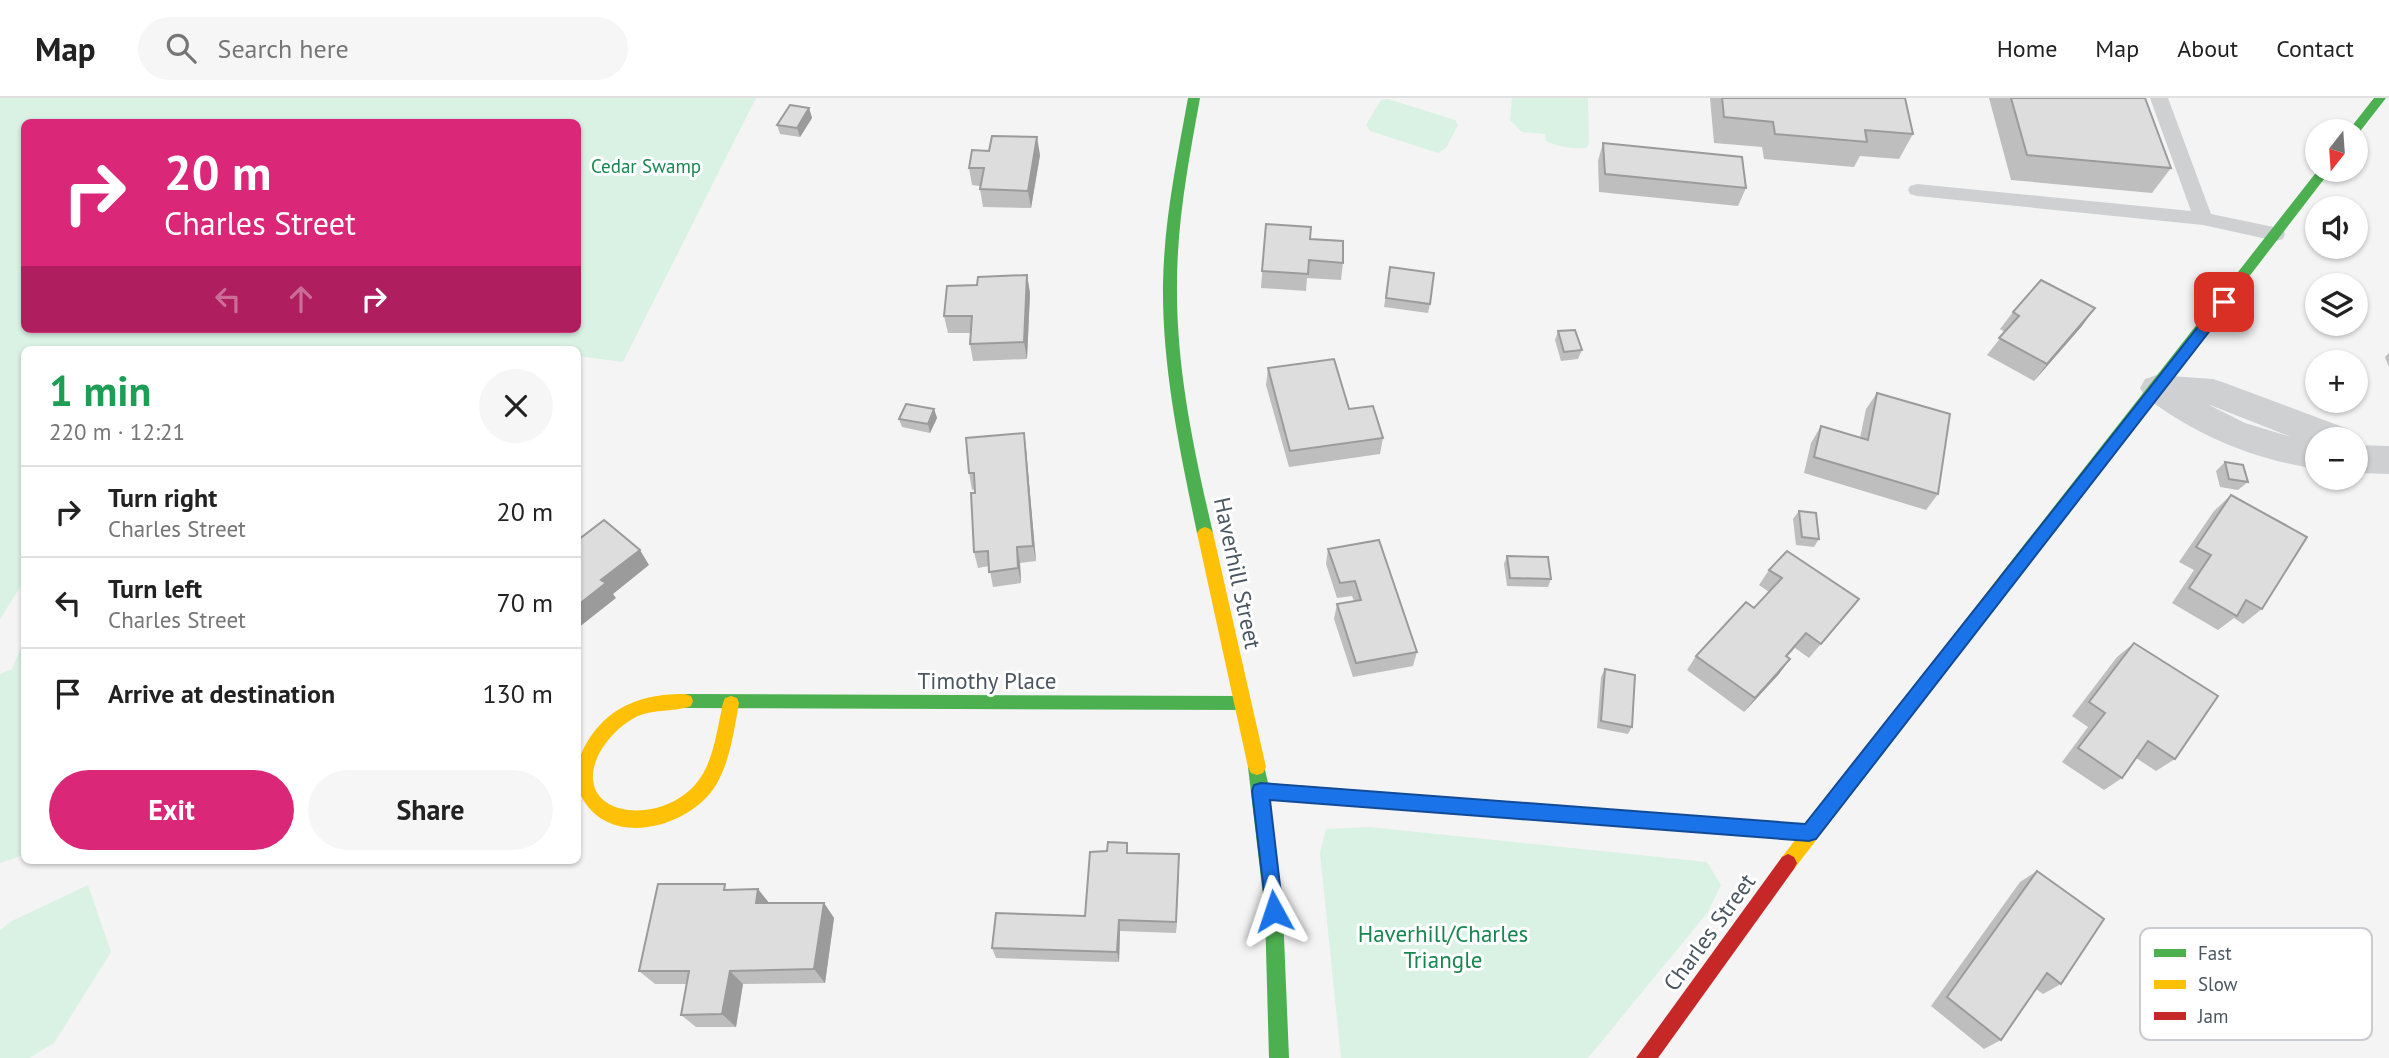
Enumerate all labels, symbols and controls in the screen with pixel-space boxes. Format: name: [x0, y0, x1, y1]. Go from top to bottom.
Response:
search box: [138, 17, 628, 80]
text: Map: [35, 27, 96, 70]
icon: search: [162, 29, 200, 67]
text: Search here: [218, 32, 349, 65]
text: Home: [1997, 33, 2057, 64]
text: Map: [2095, 33, 2139, 64]
text: About: [2177, 33, 2238, 64]
text: Contact: [2276, 33, 2354, 64]
north arrow: [2305, 119, 2368, 182]
map controls: [2305, 119, 2368, 490]
text: 20 m: [164, 140, 271, 204]
icon: right: [49, 147, 140, 238]
park label: Cedar Swamp: [591, 154, 701, 178]
button: sound: [2305, 196, 2368, 259]
text: Charles Street: [164, 202, 356, 244]
pin: [2194, 272, 2254, 332]
button: layers: [2305, 273, 2368, 336]
icon: left: [209, 280, 247, 318]
icon: ahead: [282, 280, 320, 318]
icon: right: [355, 280, 393, 318]
icon: arrive: [2205, 283, 2243, 321]
button: +: [2305, 350, 2368, 413]
text: 1 min: [49, 363, 151, 418]
button: close: [479, 369, 553, 443]
text: 220 m · 12:21: [49, 417, 185, 446]
button: −: [2305, 427, 2368, 490]
text: Turn right: [108, 481, 217, 514]
icon: right: [49, 493, 87, 531]
text: 20 m: [497, 495, 553, 528]
street label: Haverhill Street: [1208, 495, 1268, 652]
text: Charles Street: [108, 514, 246, 543]
text: Turn left: [108, 572, 202, 605]
icon: left: [49, 584, 87, 622]
text: 70 m: [497, 586, 553, 619]
text: Charles Street: [108, 605, 246, 634]
street label: Timothy Place: [918, 666, 1056, 695]
icon: arrive: [49, 675, 87, 713]
text: Arrive at destination: [108, 677, 335, 710]
text: 130 m: [482, 677, 553, 710]
button: Exit: [49, 770, 294, 850]
button: Share: [308, 770, 553, 850]
street label: Charles Street: [1657, 868, 1761, 996]
position arrow: [1237, 874, 1311, 948]
park label: Haverhill/Charles Triangle: [1358, 919, 1528, 974]
legend: [2140, 928, 2372, 1040]
text: Fast: [2198, 941, 2232, 965]
text: Slow: [2198, 972, 2238, 996]
text: Jam: [2197, 1004, 2228, 1028]

